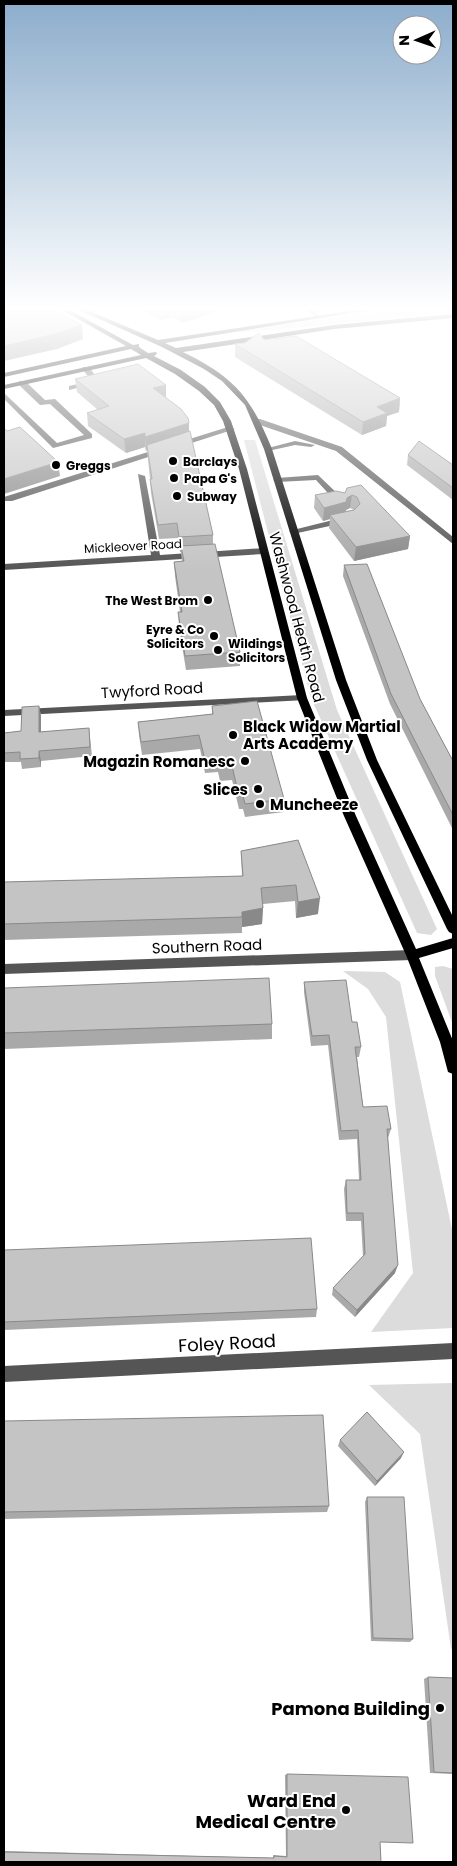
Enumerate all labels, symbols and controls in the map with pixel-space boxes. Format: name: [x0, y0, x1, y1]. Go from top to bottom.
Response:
north arrow: [392, 15, 442, 65]
text: N: [394, 35, 414, 46]
place label: Barclays: [183, 453, 238, 470]
marker: Barclays: [167, 455, 179, 467]
place label: Greggs: [66, 457, 111, 474]
marker: Greggs: [50, 459, 62, 471]
place label: Papa G's: [184, 470, 237, 487]
marker: Papa G's: [168, 472, 180, 484]
place label: Subway: [187, 488, 237, 505]
marker: Subway: [171, 490, 183, 502]
street label: Washwood Heath Road: [264, 529, 330, 705]
street label: Mickleover Road: [84, 535, 182, 557]
place label: The West Brom: [105, 592, 198, 609]
marker: The West Brom: [202, 594, 214, 606]
place label: Eyre & Co Solicitors: [146, 621, 204, 652]
marker: Eyre & Co Solicitors: [208, 630, 220, 642]
place label: Wildings Solicitors: [228, 635, 286, 666]
marker: Wildings Solicitors: [212, 644, 224, 656]
street label: Twyford Road: [100, 677, 204, 703]
place label: Black Widow Martial Arts Academy: [243, 716, 401, 754]
marker: Black Widow Martial Arts Academy: [227, 729, 239, 741]
place label: Magazin Romanesc: [83, 751, 235, 772]
marker: Magazin Romanesc: [239, 755, 251, 767]
place label: Slices: [203, 779, 248, 800]
marker: Slices: [252, 783, 264, 795]
place label: Muncheeze: [270, 794, 358, 815]
marker: Muncheeze: [254, 798, 266, 810]
street label: Southern Road: [151, 934, 263, 958]
street label: Foley Road: [177, 1328, 277, 1358]
place label: Pamona Building: [271, 1696, 430, 1721]
marker: Pamona Building: [434, 1702, 446, 1714]
place label: Ward End Medical Centre: [196, 1788, 336, 1834]
marker: Ward End Medical Centre: [340, 1804, 352, 1816]

